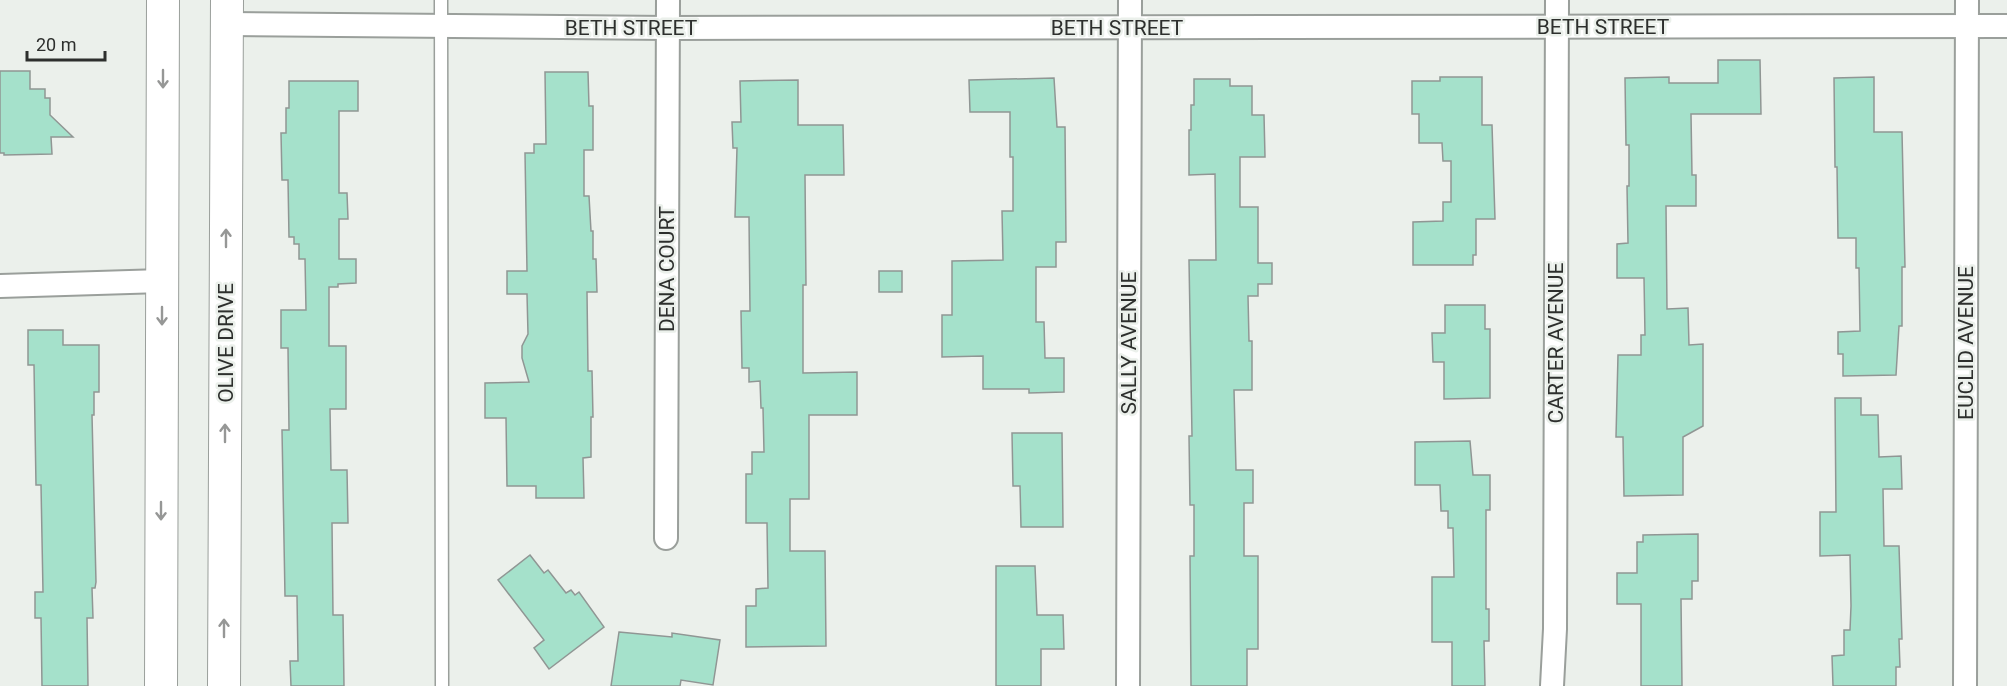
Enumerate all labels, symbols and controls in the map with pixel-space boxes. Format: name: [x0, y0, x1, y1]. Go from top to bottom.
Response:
street label: BETH STREET: [1537, 15, 1670, 39]
street label: BETH STREET: [565, 16, 698, 40]
street label: BETH STREET: [1051, 16, 1184, 40]
scale bar: [27, 24, 105, 62]
text: 20 m: [36, 34, 76, 55]
one-way arrow: [157, 69, 169, 89]
street label: DENA COURT: [655, 205, 679, 332]
one-way arrow: [220, 228, 232, 248]
street label: CARTER AVENUE: [1544, 263, 1568, 423]
street label: EUCLID AVENUE: [1954, 266, 1978, 420]
street label: SALLY AVENUE: [1117, 272, 1141, 414]
street label: OLIVE DRIVE: [214, 283, 238, 403]
one-way arrow: [156, 306, 168, 326]
one-way arrow: [219, 423, 231, 443]
one-way arrow: [156, 501, 167, 521]
one-way arrow: [218, 618, 230, 638]

